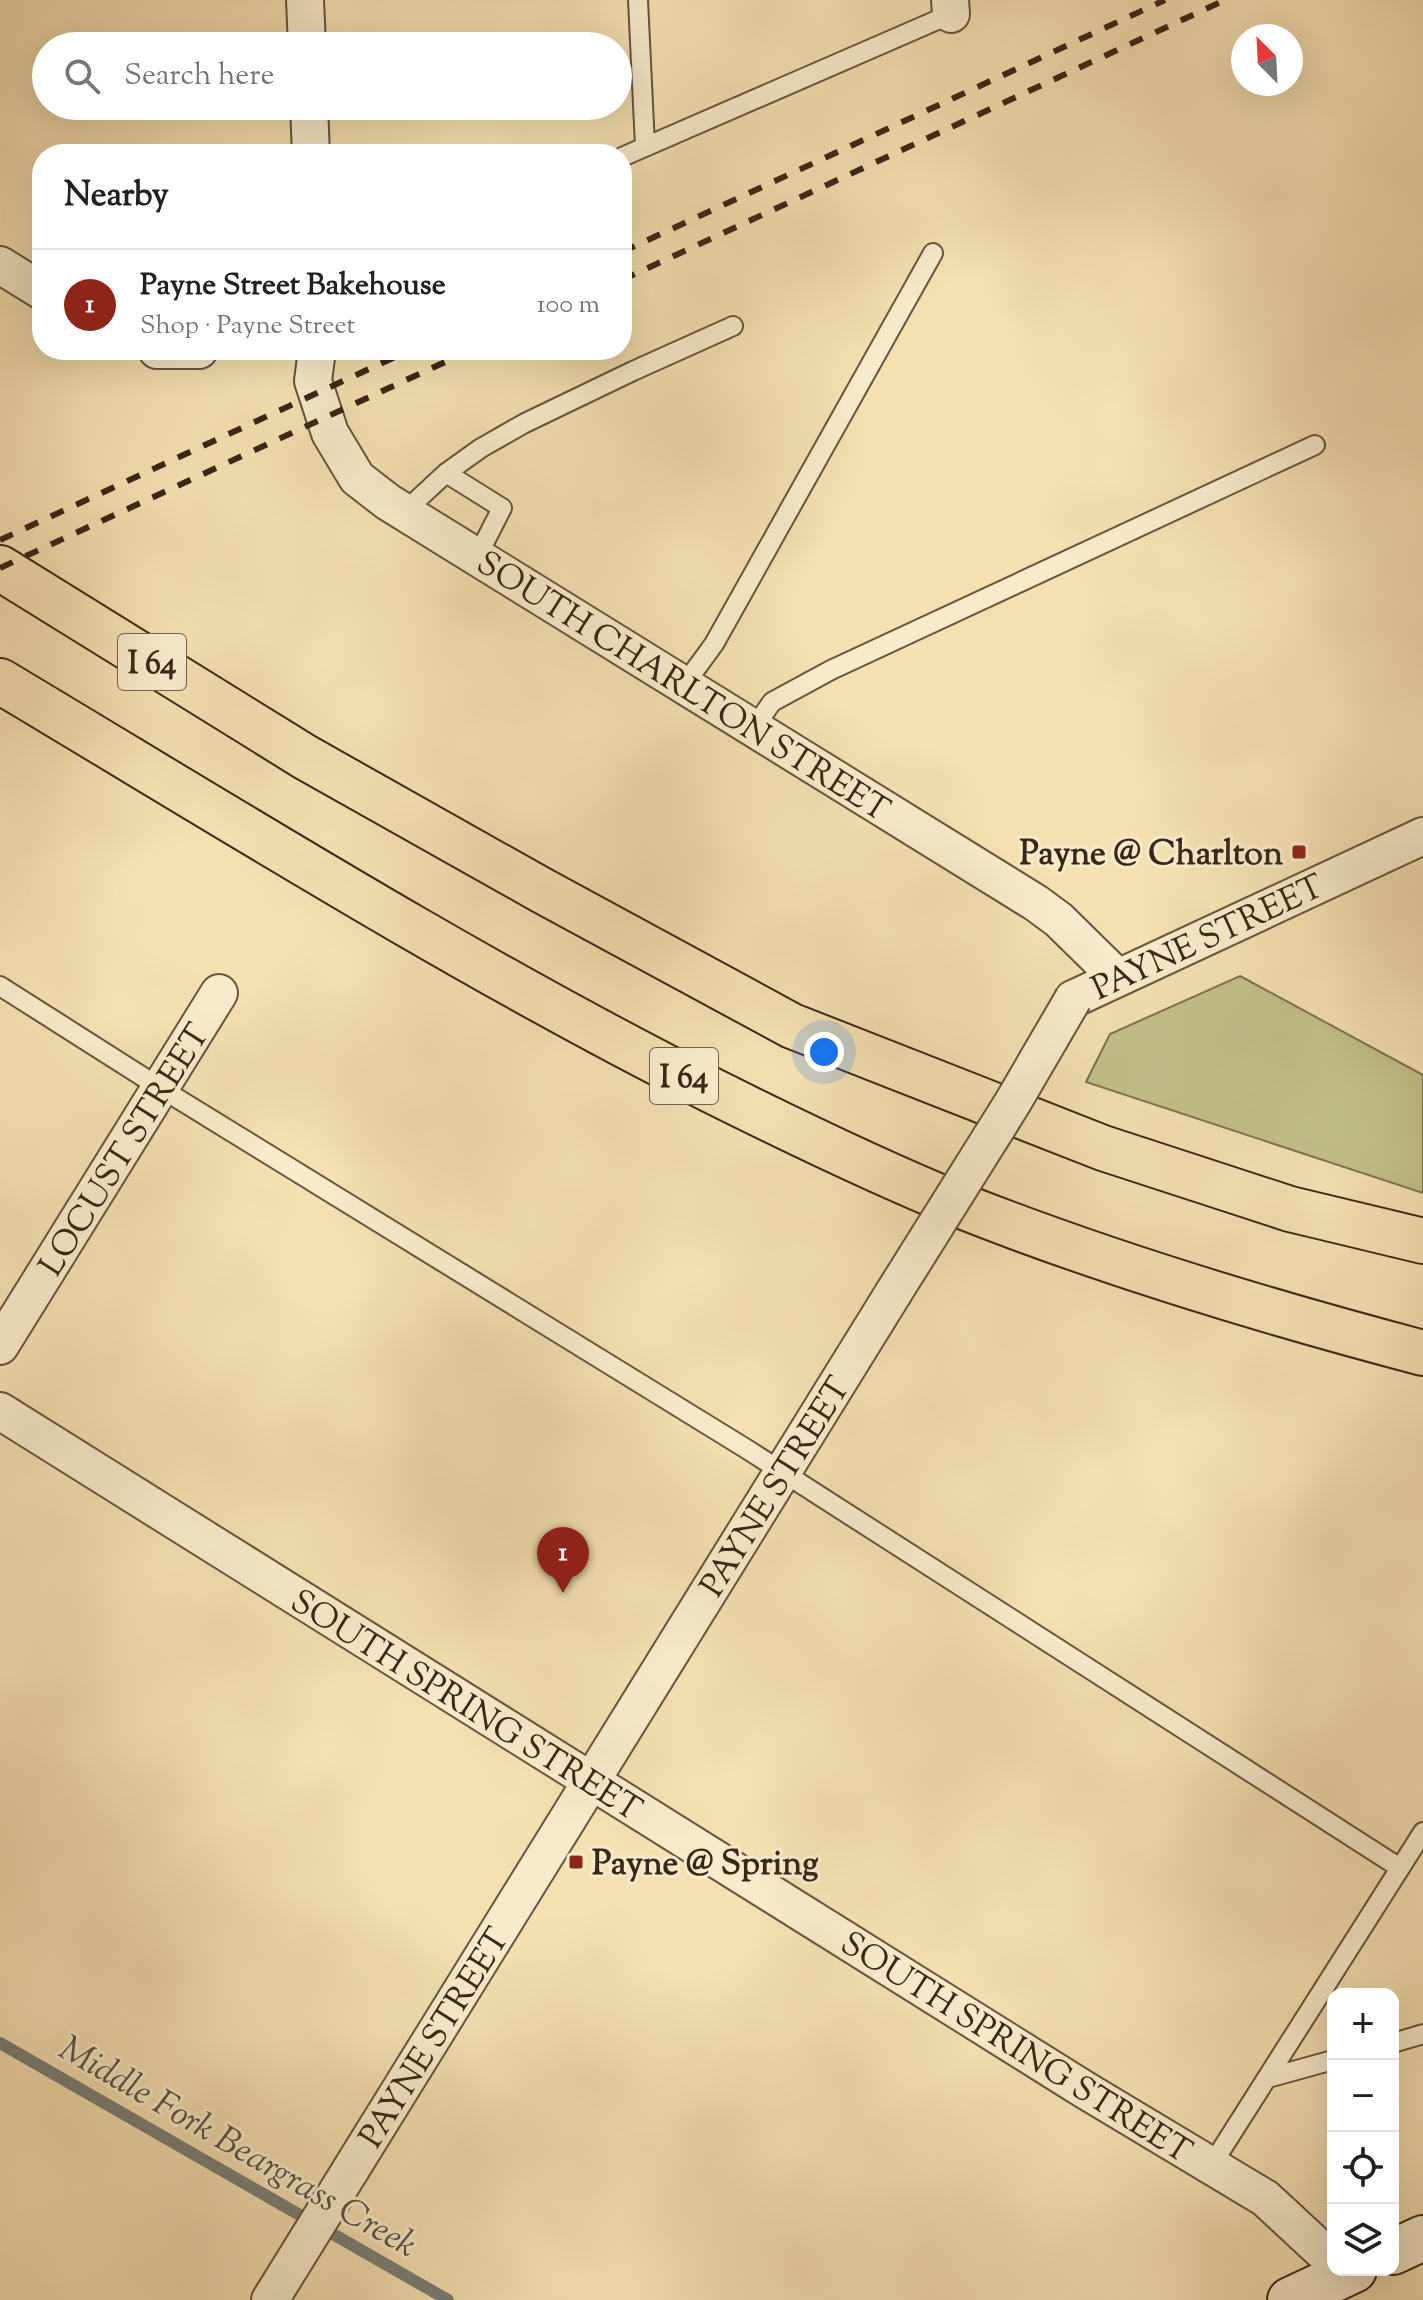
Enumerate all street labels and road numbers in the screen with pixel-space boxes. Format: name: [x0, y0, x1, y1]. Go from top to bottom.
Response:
street label: SOUTH CHARLTON STREET: [466, 540, 898, 836]
road number: I 64: [118, 634, 186, 690]
street label: PAYNE STREET: [1084, 864, 1333, 1014]
street label: LOCUST STREET: [28, 1015, 224, 1287]
road number: I 64: [650, 1048, 718, 1104]
street label: PAYNE STREET: [690, 1368, 864, 1607]
street label: SOUTH SPRING STREET: [280, 1579, 650, 1835]
street label: PAYNE STREET: [349, 1919, 523, 2158]
street label: SOUTH SPRING STREET: [830, 1921, 1200, 2177]

